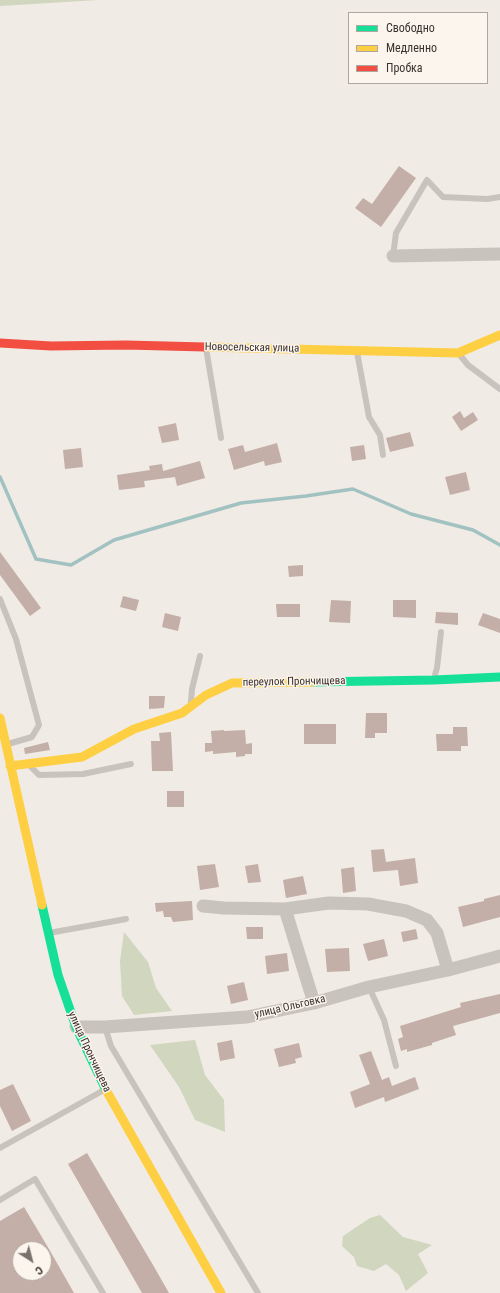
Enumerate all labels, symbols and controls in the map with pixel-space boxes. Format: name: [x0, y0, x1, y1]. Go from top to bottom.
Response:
legend: [348, 12, 488, 84]
text: Свободно: [386, 21, 435, 35]
text: Медленно: [386, 41, 437, 55]
text: Пробка: [386, 61, 423, 75]
street label: Новосельская улица: [205, 341, 299, 355]
street label: переулок Прончищева: [242, 675, 346, 689]
street label: улица Ольговка: [253, 992, 327, 1022]
street label: улица Прончищева: [65, 1010, 113, 1094]
north arrow: [12, 1241, 52, 1281]
text: С: [32, 1263, 45, 1277]

